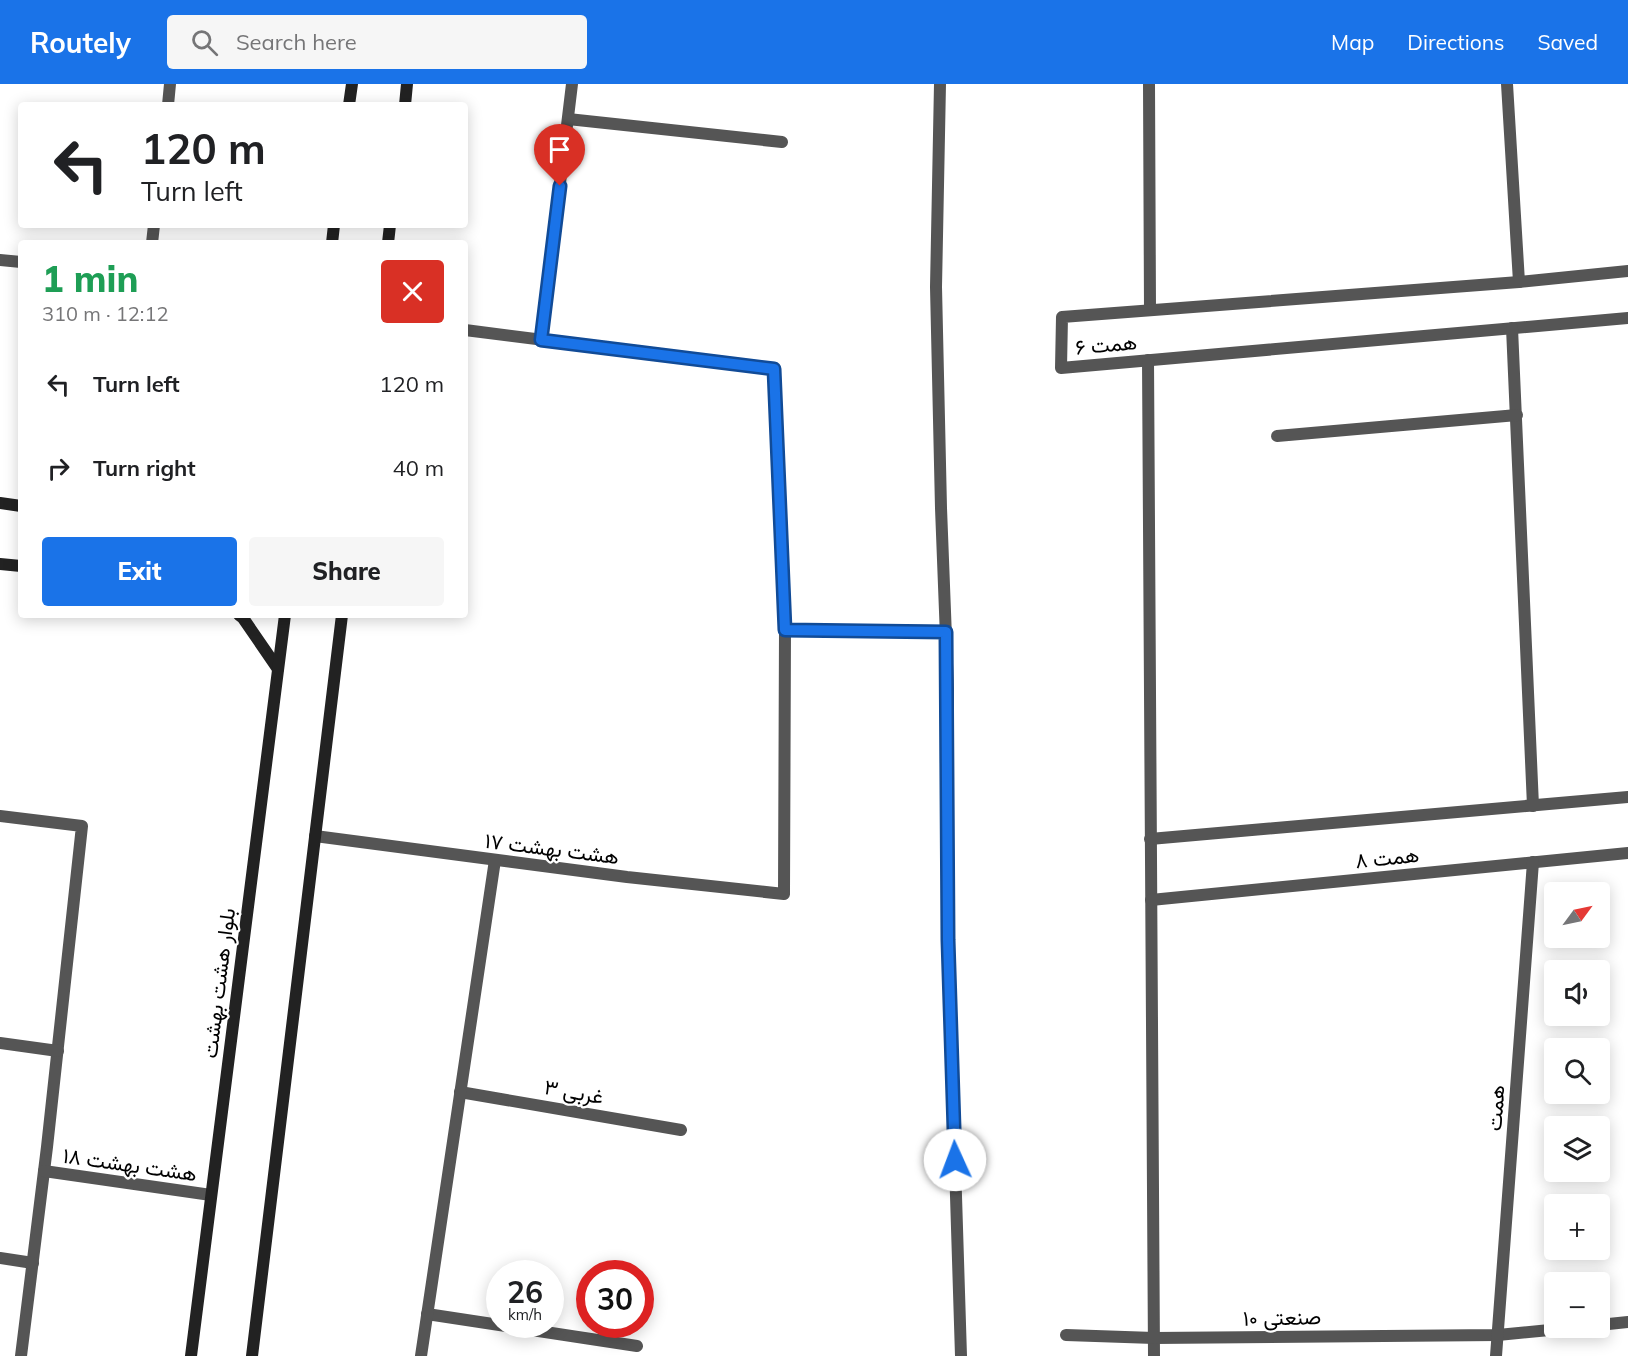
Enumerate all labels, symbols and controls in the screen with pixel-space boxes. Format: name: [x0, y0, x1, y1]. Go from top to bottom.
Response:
search box: [167, 15, 587, 69]
text: Routely: [30, 25, 131, 60]
icon: search: [188, 26, 221, 59]
text: Search here: [236, 28, 357, 56]
text: Map: [1331, 29, 1374, 55]
text: Directions: [1407, 29, 1504, 55]
text: Saved: [1537, 29, 1598, 55]
text: 120 m: [141, 122, 266, 175]
pin: [534, 124, 585, 186]
icon: left: [42, 126, 120, 204]
icon: arrive: [543, 133, 576, 166]
text: Turn left: [141, 174, 243, 208]
text: 1 min: [42, 256, 138, 301]
button: close: [381, 260, 444, 323]
text: 310 m · 12:12: [42, 301, 168, 326]
street label: همت ۶: [1074, 328, 1138, 360]
icon: left: [42, 368, 75, 401]
text: Turn left: [93, 370, 180, 398]
text: 120 m: [379, 370, 444, 398]
icon: right: [42, 452, 75, 485]
text: Turn right: [93, 454, 196, 482]
text: 40 m: [393, 454, 444, 482]
button: Exit: [42, 537, 237, 606]
button: Share: [249, 537, 444, 606]
street label: هشت بهشت ۱۷: [483, 827, 621, 870]
street label: همت ۸: [1354, 841, 1420, 873]
north arrow: [1544, 882, 1610, 948]
map controls: [1544, 882, 1610, 1338]
street label: بلوار هشت بهشت: [196, 906, 241, 1060]
button: sound: [1544, 960, 1610, 1026]
button: search: [1544, 1038, 1610, 1104]
street label: غربی ۳: [542, 1073, 606, 1110]
street label: همت: [1480, 1084, 1510, 1132]
button: layers: [1544, 1116, 1610, 1182]
position arrow: [923, 1128, 987, 1192]
street label: هشت بهشت ۱۸: [61, 1142, 199, 1187]
button: +: [1544, 1194, 1610, 1260]
speed limit sign: 30: [576, 1260, 654, 1338]
button: −: [1544, 1272, 1610, 1338]
text: 26: [507, 1273, 543, 1311]
street label: صنعتی ۱۰: [1243, 1303, 1321, 1331]
text: km/h: [508, 1305, 542, 1324]

